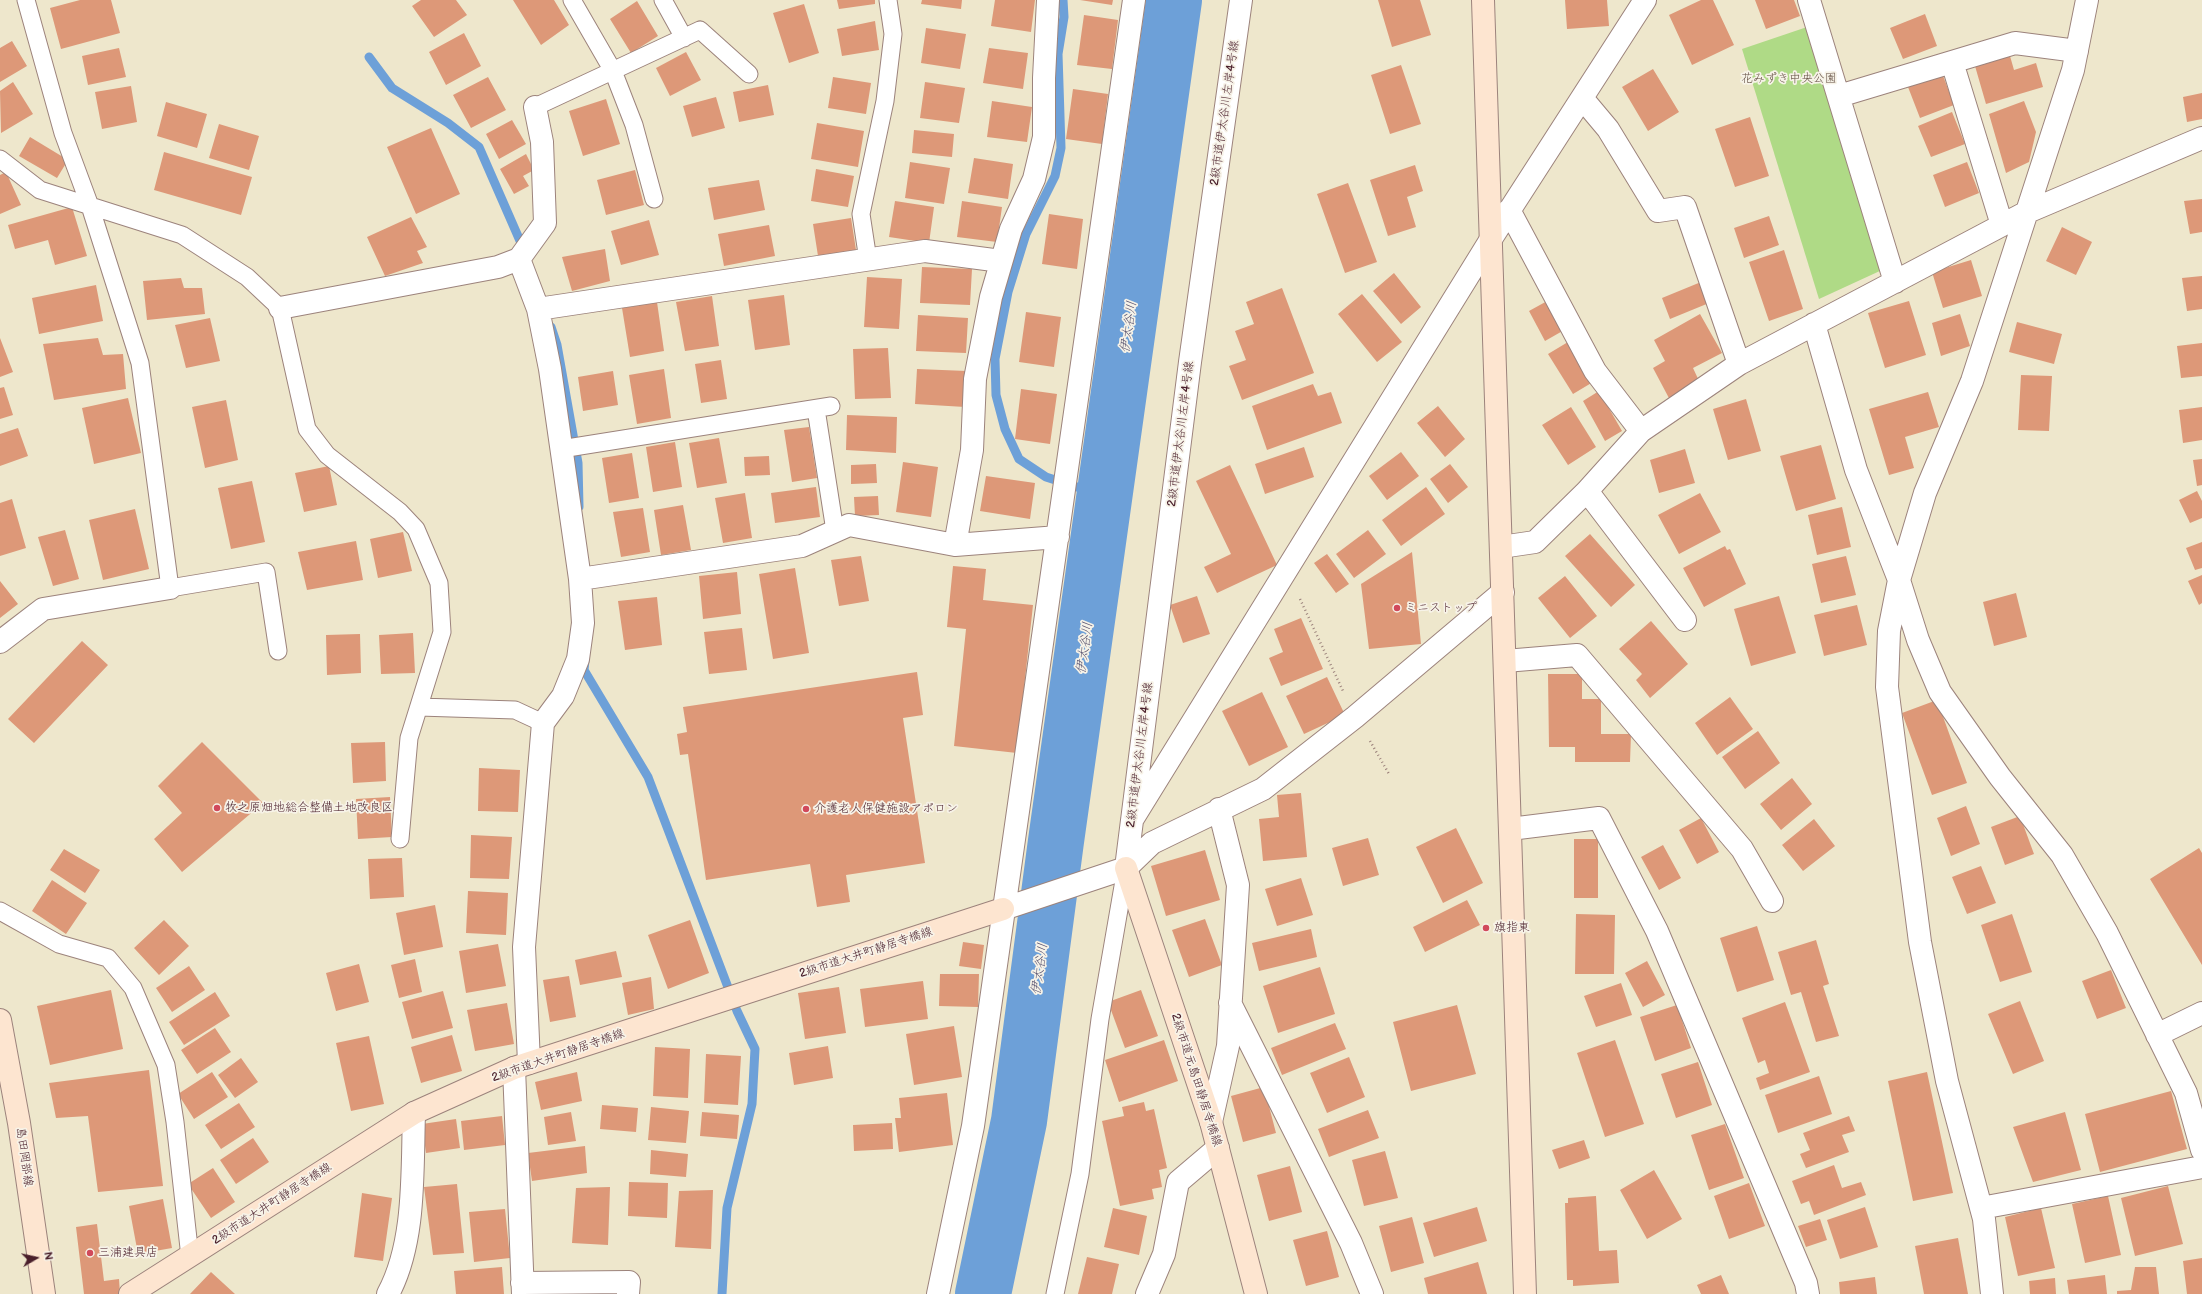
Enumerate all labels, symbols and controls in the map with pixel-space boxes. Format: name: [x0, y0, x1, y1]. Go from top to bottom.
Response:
street label: 2級市道伊太谷川左岸4号線: [1208, 40, 1242, 186]
park label: 花みずき中央公園: [1741, 72, 1837, 86]
water label: 伊太谷川: [1118, 300, 1140, 354]
street label: 2級市道伊太谷川左岸4号線: [1165, 360, 1197, 508]
place label: ミニストップ: [1405, 601, 1477, 615]
marker: ミニストップ: [1392, 603, 1402, 613]
water label: 伊太谷川: [1074, 621, 1096, 675]
street label: 2級市道伊太谷川左岸4号線: [1124, 681, 1156, 829]
place label: 牧之原畑地総合整備土地改良区: [225, 801, 393, 815]
place label: 介護老人保健施設アポロン: [814, 802, 958, 816]
marker: 牧之原畑地総合整備土地改良区: [212, 803, 222, 813]
marker: 介護老人保健施設アポロン: [801, 804, 811, 814]
place label: 旗指東: [1494, 921, 1530, 935]
marker: 旗指東: [1481, 923, 1491, 933]
street label: 2級市道大井町静居寺橋線: [798, 925, 934, 981]
water label: 伊太谷川: [1029, 942, 1051, 996]
street label: 2級市道元島田静居寺橋線: [1168, 1012, 1224, 1148]
street label: 2級市道大井町静居寺橋線: [490, 1027, 626, 1085]
street label: 島田岡部線: [13, 1126, 35, 1188]
street label: 2級市道大井町静居寺橋線: [210, 1160, 334, 1248]
north arrow: [16, 1238, 56, 1278]
place label: 三浦建具店: [98, 1246, 158, 1260]
marker: 三浦建具店: [85, 1248, 95, 1258]
text: N: [41, 1251, 55, 1261]

